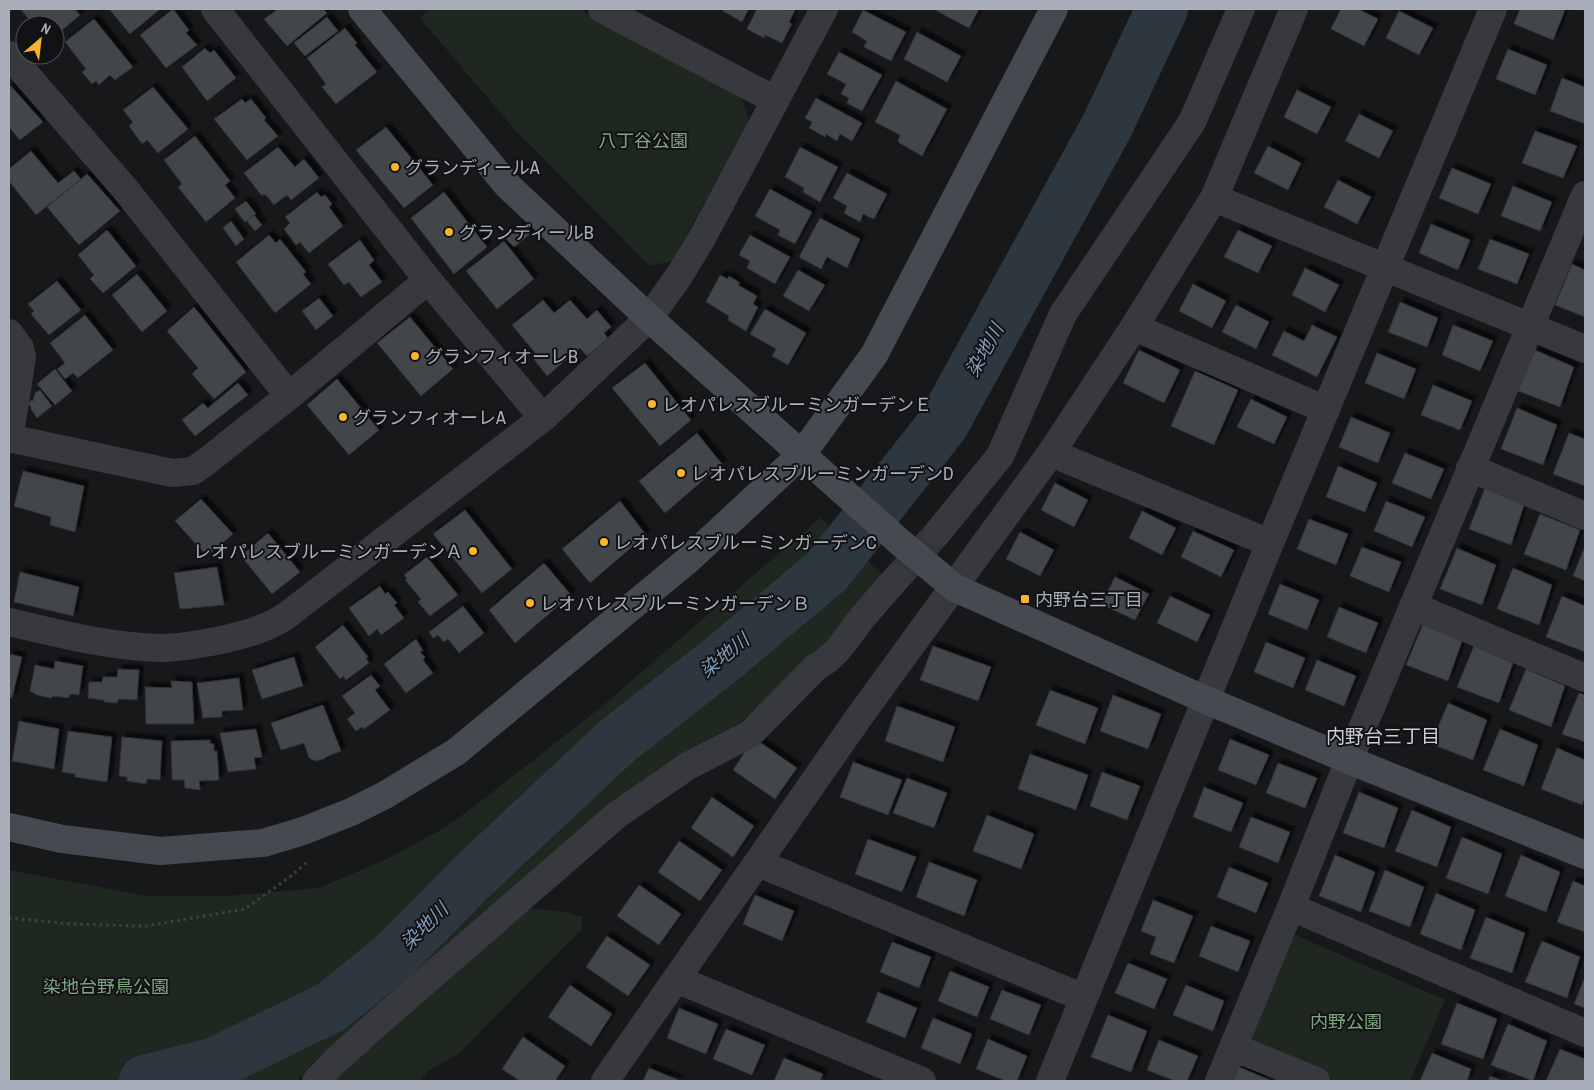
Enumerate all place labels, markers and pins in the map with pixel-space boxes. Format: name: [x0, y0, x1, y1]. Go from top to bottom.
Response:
place label: グランディールA: [405, 155, 540, 180]
marker: グランディールA: [389, 161, 401, 173]
place label: グランディールB: [459, 220, 594, 245]
marker: グランディールB: [443, 226, 455, 238]
place label: グランフィオーレB: [425, 344, 578, 369]
marker: グランフィオーレB: [409, 350, 421, 362]
place label: レオパレスブルーミンガーデンＥ: [662, 392, 932, 417]
marker: レオパレスブルーミンガーデンＥ: [646, 398, 658, 410]
place label: グランフィオーレA: [353, 405, 506, 430]
marker: グランフィオーレA: [337, 411, 349, 423]
place label: レオパレスブルーミンガーデンD: [691, 461, 954, 486]
marker: レオパレスブルーミンガーデンD: [675, 467, 687, 479]
place label: レオパレスブルーミンガーデンC: [614, 530, 877, 555]
marker: レオパレスブルーミンガーデンC: [598, 536, 610, 548]
place label: レオパレスブルーミンガーデンＡ: [193, 539, 463, 564]
marker: レオパレスブルーミンガーデンＡ: [467, 545, 479, 557]
place label: 内野台三丁目: [1035, 587, 1143, 612]
place label: レオパレスブルーミンガーデンＢ: [540, 591, 810, 616]
marker: 内野台三丁目: [1019, 593, 1031, 605]
marker: レオパレスブルーミンガーデンＢ: [524, 597, 536, 609]

